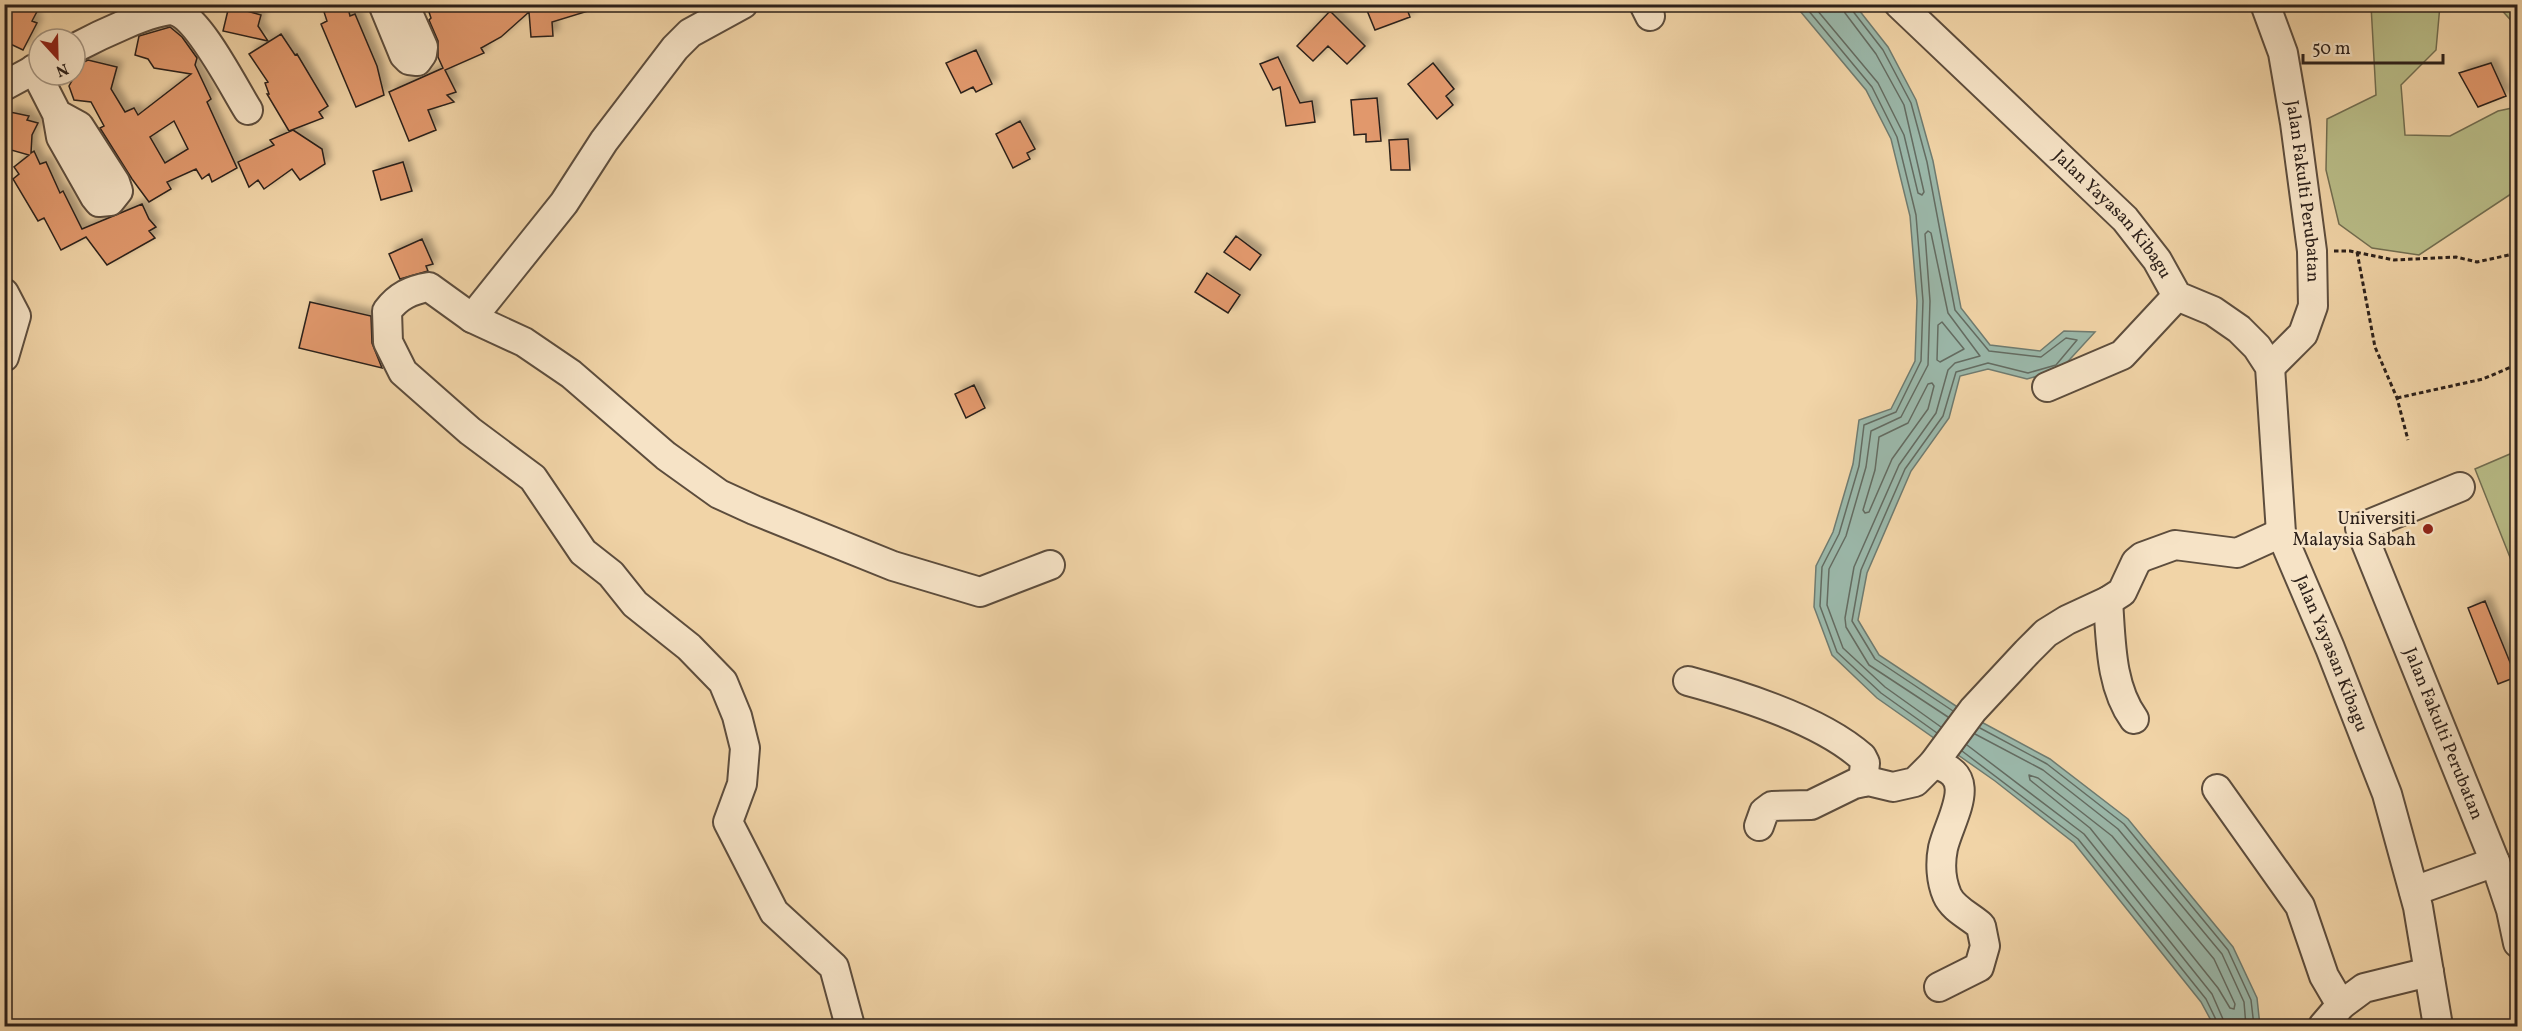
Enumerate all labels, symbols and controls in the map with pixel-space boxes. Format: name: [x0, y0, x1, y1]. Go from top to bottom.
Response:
north arrow: [27, 27, 87, 87]
scale bar: [2303, 27, 2442, 65]
text: 50 m: [2312, 37, 2351, 62]
text: N: [52, 57, 71, 82]
street label: Jalan Fakulti Perubatan: [2279, 98, 2325, 283]
street label: Jalan Yayasan Kibagu: [2047, 144, 2177, 283]
place label: Universiti Malaysia Sabah: [2293, 507, 2416, 553]
marker: Universiti Malaysia Sabah: [2421, 522, 2435, 536]
street label: Jalan Yayasan Kibagu: [2288, 571, 2374, 736]
street label: Jalan Fakulti Perubatan: [2397, 644, 2489, 824]

